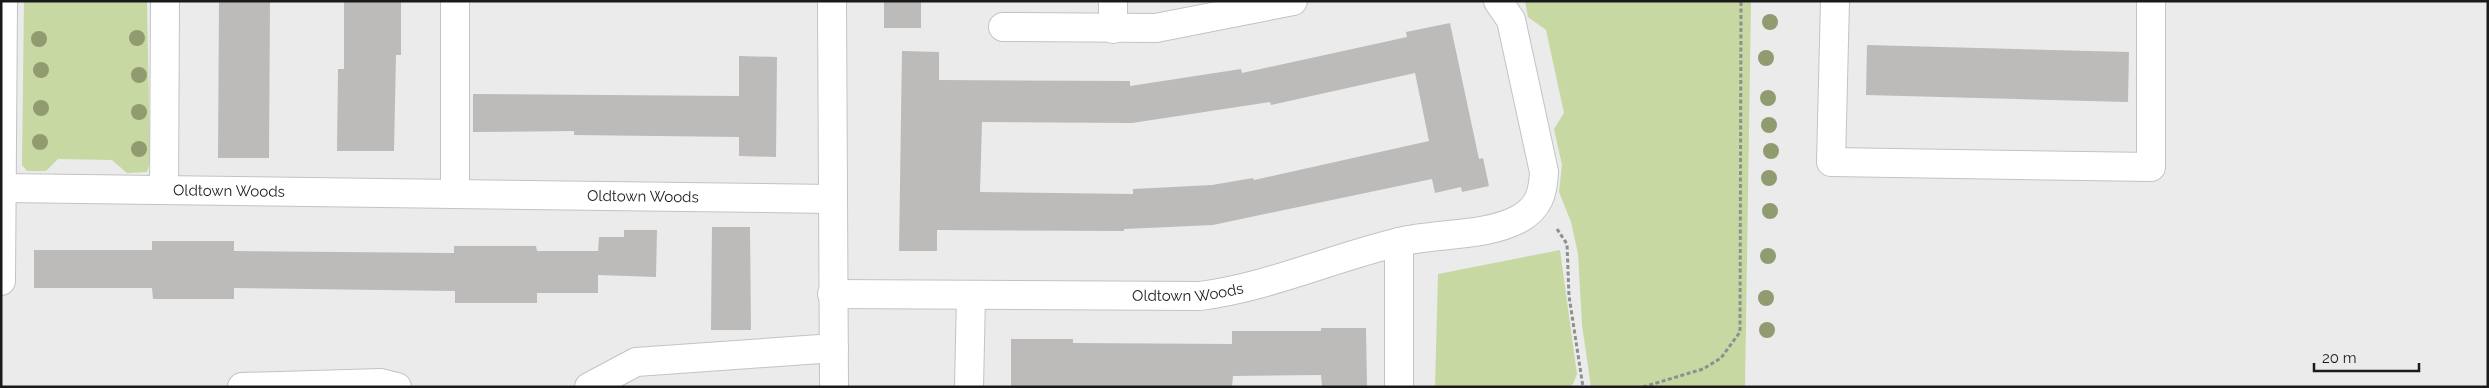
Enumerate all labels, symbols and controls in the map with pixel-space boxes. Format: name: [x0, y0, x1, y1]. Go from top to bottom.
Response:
street label: Oldtown Woods: [173, 181, 285, 201]
street label: Oldtown Woods: [587, 187, 699, 206]
street label: Oldtown Woods: [1132, 279, 1245, 306]
scale bar: [2314, 340, 2419, 372]
text: 20 m: [2322, 349, 2357, 367]

